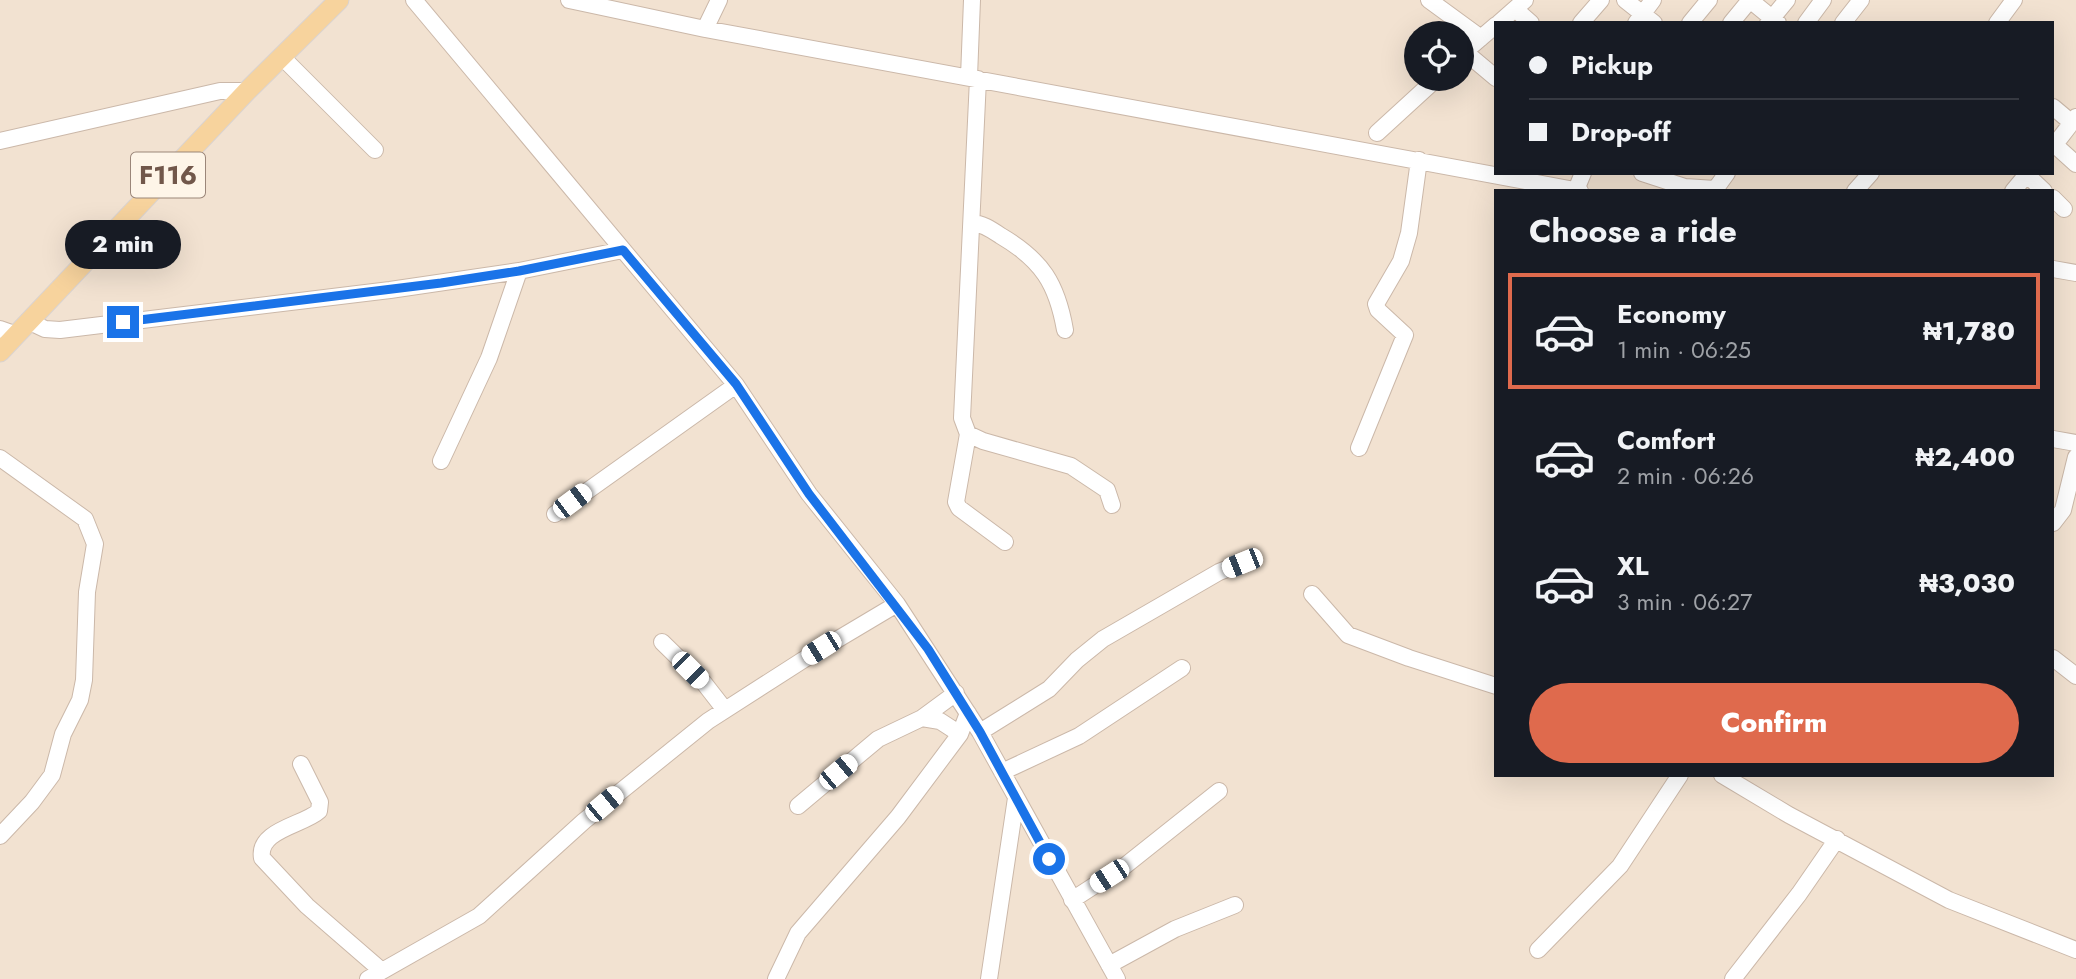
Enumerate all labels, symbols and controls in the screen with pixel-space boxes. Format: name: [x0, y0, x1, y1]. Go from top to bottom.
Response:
map controls: [1404, 21, 1474, 91]
button: locate: [1404, 21, 1474, 91]
text: Pickup: [1571, 46, 1653, 84]
text: Drop-off: [1571, 113, 1671, 151]
road number: F116: [131, 152, 205, 198]
text: Choose a ride: [1529, 208, 1737, 254]
callout: 2 min: [65, 220, 181, 270]
text: 2 min: [92, 227, 154, 261]
text: Economy: [1617, 295, 1726, 333]
icon: car: [1533, 300, 1596, 363]
route end: [107, 306, 139, 338]
text: ₦1,780: [1923, 312, 2015, 350]
text: 1 min · 06:25: [1617, 333, 1751, 367]
text: Comfort: [1617, 421, 1715, 459]
icon: car: [1533, 426, 1596, 489]
text: ₦2,400: [1916, 438, 2015, 476]
text: 2 min · 06:26: [1617, 459, 1754, 493]
car: [549, 480, 596, 522]
car: [1219, 545, 1266, 581]
text: XL: [1617, 547, 1649, 585]
icon: car: [1533, 552, 1596, 615]
text: ₦3,030: [1919, 564, 2015, 602]
text: 3 min · 06:27: [1617, 585, 1752, 619]
car: [798, 628, 845, 668]
car: [668, 648, 713, 692]
button: Confirm: [1529, 683, 2019, 763]
car: [816, 750, 861, 794]
car: [582, 782, 627, 826]
route start: [1033, 843, 1065, 875]
car: [1086, 856, 1133, 896]

